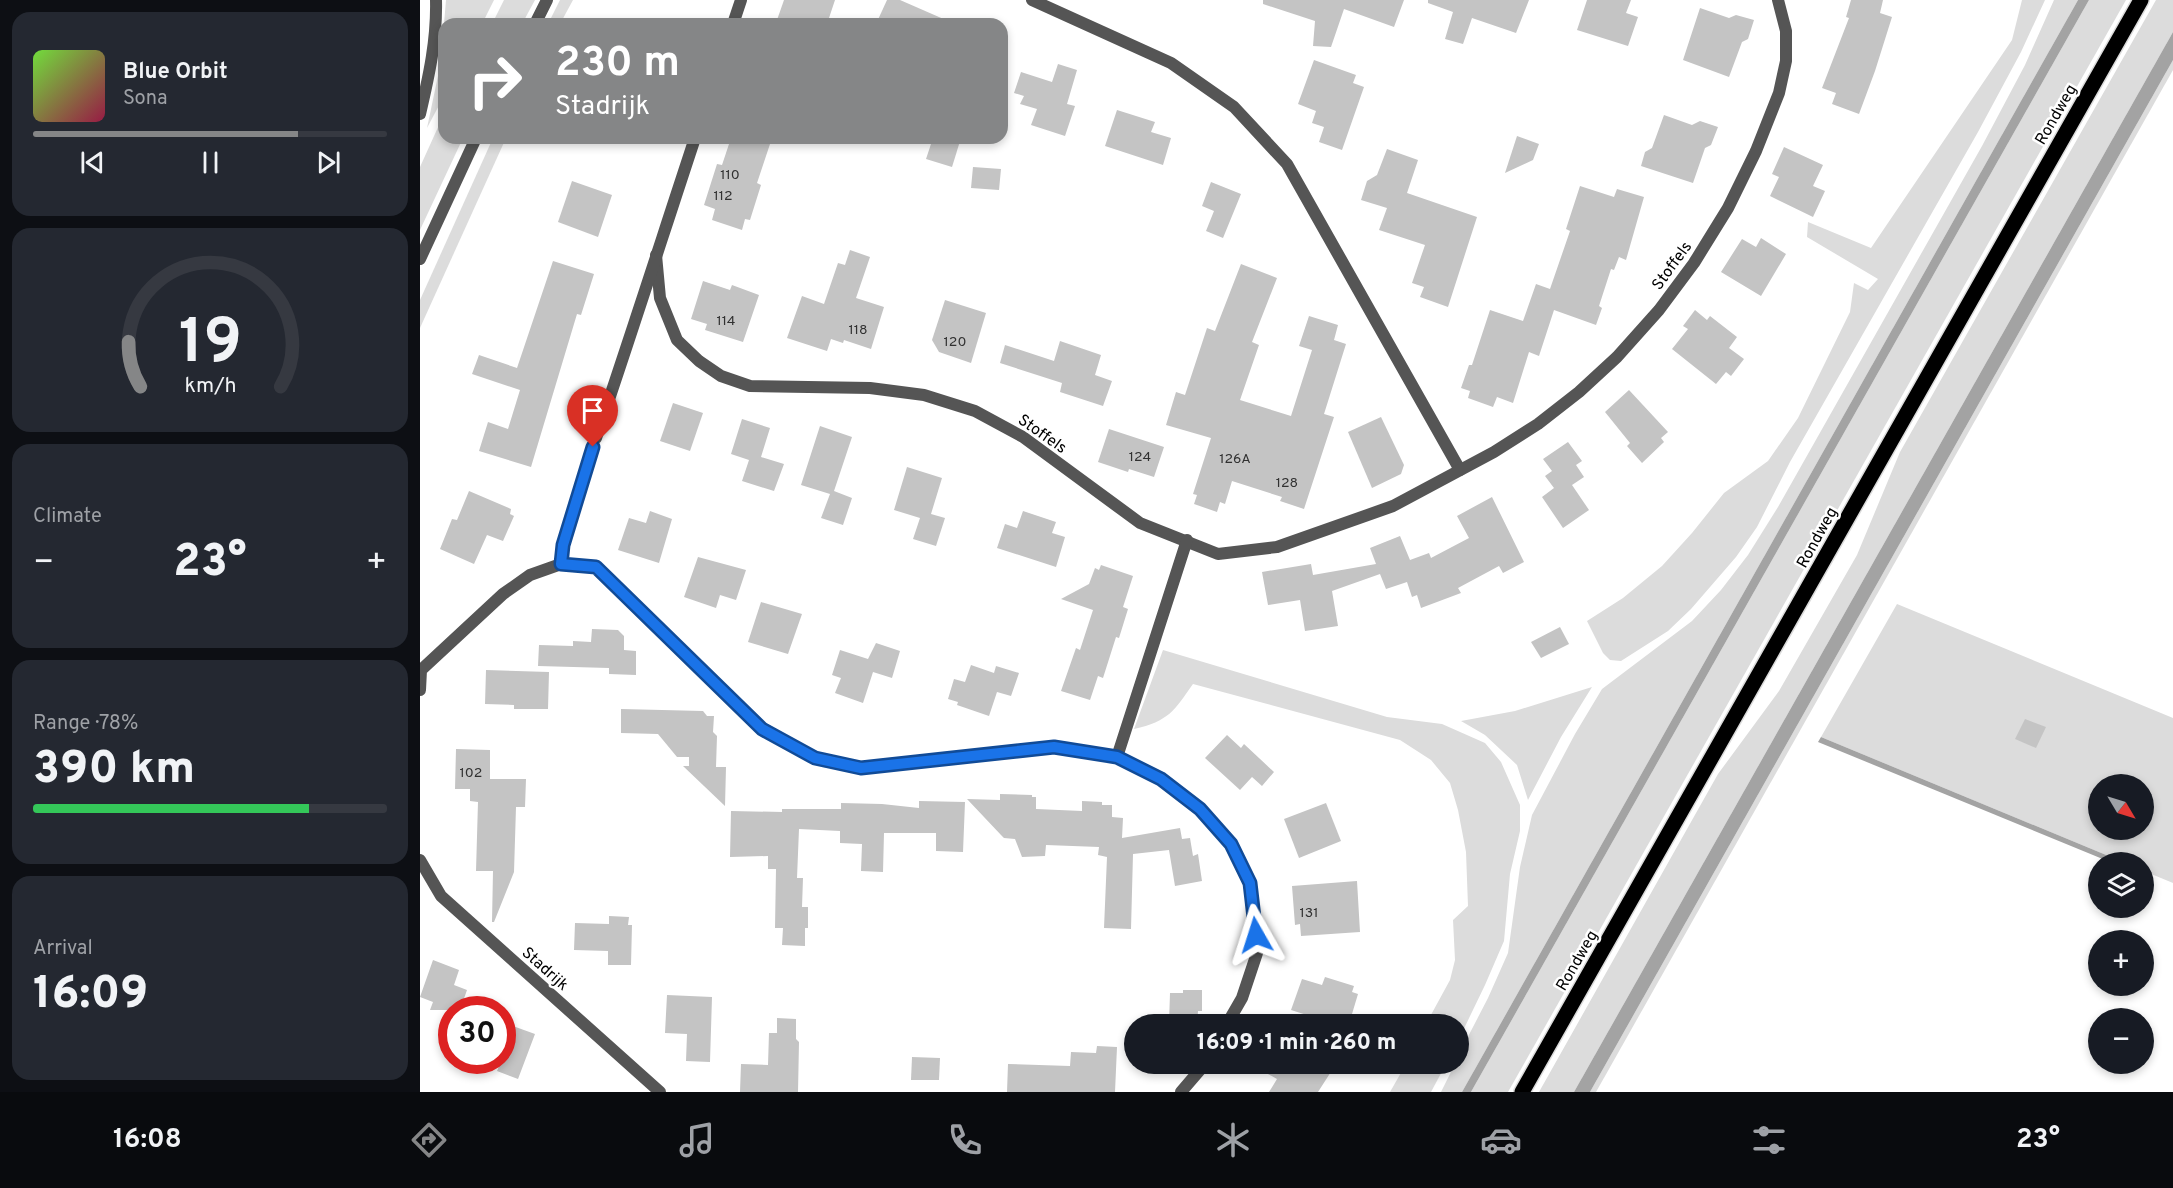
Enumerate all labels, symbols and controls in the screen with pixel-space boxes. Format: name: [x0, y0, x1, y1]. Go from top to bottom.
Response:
text: 230 m: [555, 38, 680, 91]
icon: right: [456, 42, 534, 120]
text: Blue Orbit: [123, 59, 228, 86]
street label: Rondweg: [2031, 81, 2082, 149]
text: Sona: [123, 86, 168, 112]
text: Stadrijk: [555, 90, 650, 124]
icon: previous: [76, 146, 109, 179]
icon: pause: [194, 146, 227, 179]
icon: next: [312, 146, 345, 179]
house number: 110: [720, 167, 740, 184]
house number: 112: [713, 188, 733, 205]
street label: Stoffels: [1648, 238, 1697, 294]
text: 19: [178, 306, 242, 385]
house number: 114: [717, 313, 735, 330]
house number: 118: [849, 322, 868, 339]
house number: 120: [944, 334, 966, 351]
text: km/h: [184, 373, 236, 400]
pin: [567, 385, 618, 447]
icon: arrive: [576, 394, 609, 427]
street label: Stoffels: [1013, 411, 1070, 459]
house number: 124: [1129, 449, 1151, 466]
house number: 126A: [1219, 451, 1251, 468]
house number: 128: [1276, 475, 1298, 492]
text: Climate: [33, 504, 102, 530]
street label: Rondweg: [1793, 504, 1843, 572]
text: 23°: [173, 535, 247, 592]
text: −: [33, 543, 54, 585]
text: +: [366, 543, 387, 585]
text: Range · 78%: [33, 711, 138, 737]
text: 390 km: [33, 742, 195, 799]
house number: 102: [460, 765, 482, 782]
north arrow: [2088, 774, 2154, 840]
map controls: [2088, 774, 2154, 1074]
button: layers: [2088, 852, 2154, 918]
position arrow: [1224, 903, 1288, 967]
house number: 131: [1300, 905, 1318, 922]
street label: Rondweg: [1552, 927, 1603, 995]
button: +: [2088, 930, 2154, 996]
text: Arrival: [33, 936, 93, 962]
street label: Stadrijk: [517, 943, 572, 996]
text: 16:09: [33, 967, 148, 1024]
speed limit sign: 30: [438, 996, 516, 1074]
button: −: [2088, 1008, 2154, 1074]
text: 16:09 · 1 min · 260 m: [1197, 1030, 1396, 1057]
icon: directions: [408, 1119, 450, 1161]
icon: music: [676, 1119, 718, 1161]
icon: phone: [944, 1119, 986, 1161]
icon: climate: [1212, 1119, 1254, 1161]
icon: car: [1480, 1119, 1522, 1161]
icon: filters: [1748, 1119, 1790, 1161]
text: 16:08: [113, 1123, 182, 1157]
text: 23°: [2016, 1123, 2060, 1157]

